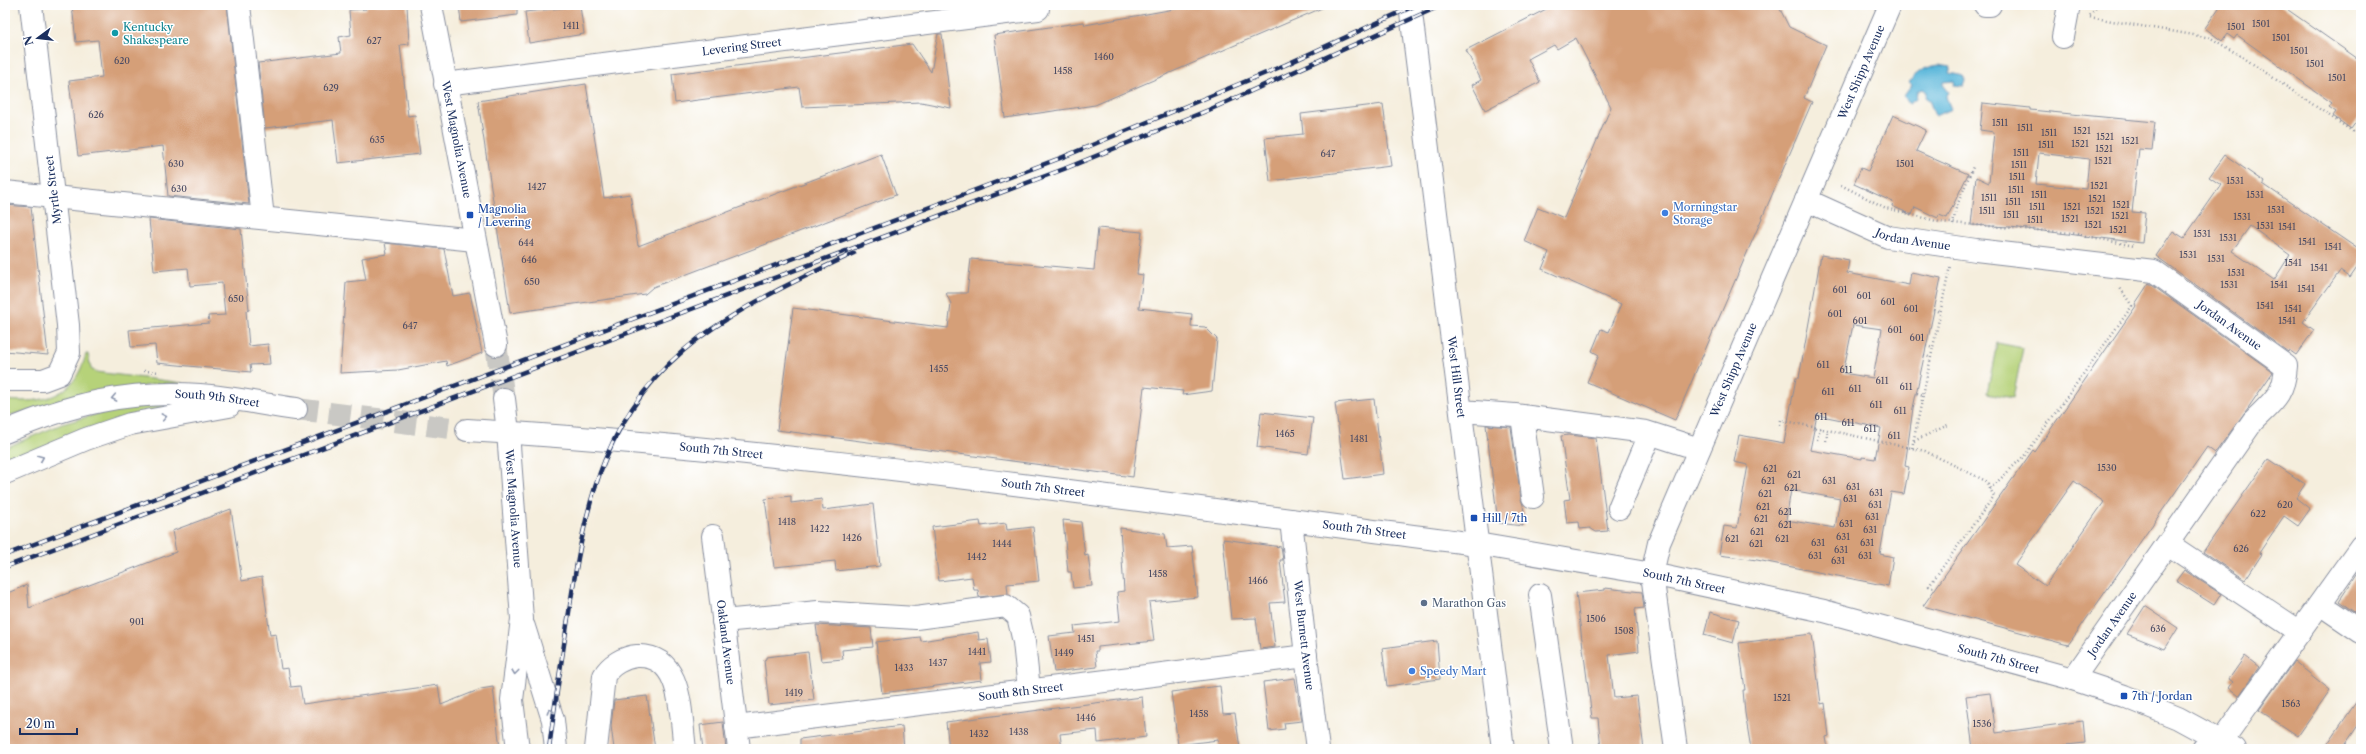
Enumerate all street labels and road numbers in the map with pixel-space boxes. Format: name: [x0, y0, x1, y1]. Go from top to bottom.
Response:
street label: West Shipp Avenue: [1834, 23, 1888, 122]
street label: Levering Street: [701, 35, 782, 58]
street label: West Magnolia Avenue: [438, 79, 475, 199]
street label: Myrtle Street: [42, 155, 64, 225]
street label: Jordan Avenue: [1871, 224, 1951, 253]
street label: Jordan Avenue: [2193, 296, 2264, 353]
street label: West Shipp Avenue: [1707, 321, 1760, 420]
street label: West Hill Street: [1444, 334, 1469, 419]
street label: South 9th Street: [175, 387, 261, 410]
street label: South 7th Street: [679, 439, 764, 462]
street label: West Magnolia Avenue: [502, 448, 525, 568]
street label: South 7th Street: [1000, 475, 1086, 500]
street label: South 7th Street: [1322, 517, 1407, 542]
street label: South 7th Street: [1642, 566, 1727, 597]
street label: West Burnett Avenue: [1291, 579, 1317, 691]
street label: Jordan Avenue: [2083, 589, 2140, 661]
street label: Oakland Avenue: [714, 599, 738, 686]
street label: South 7th Street: [1956, 641, 2041, 677]
street label: South 8th Street: [978, 679, 1064, 704]

